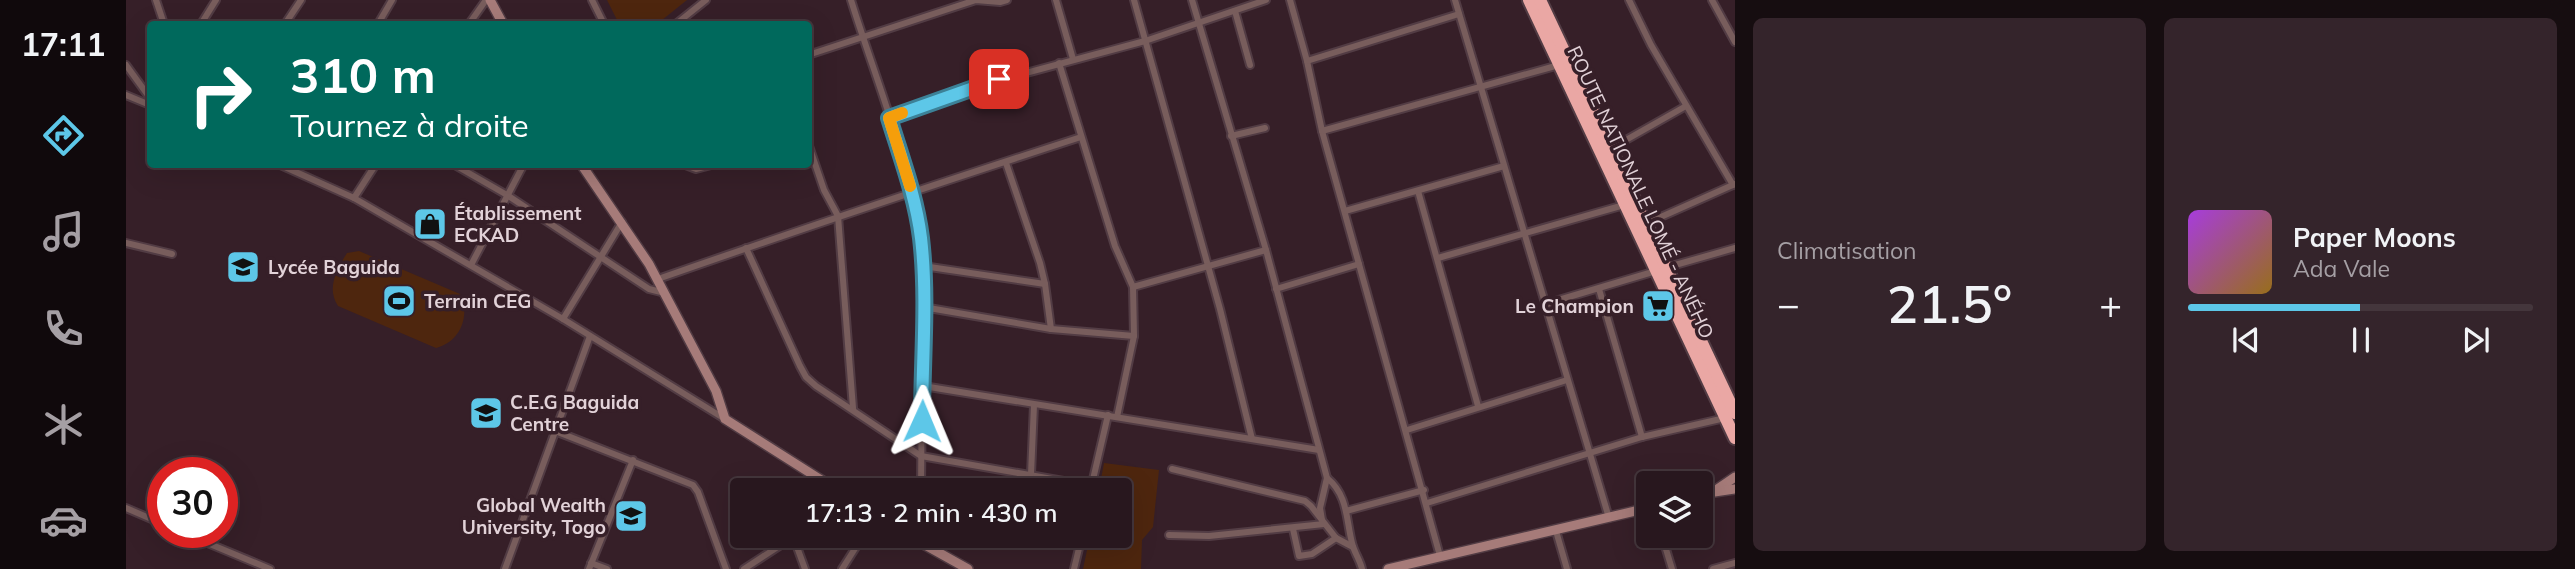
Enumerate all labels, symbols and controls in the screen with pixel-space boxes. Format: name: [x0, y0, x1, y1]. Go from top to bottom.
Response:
text: 17:11: [21, 24, 105, 64]
street label: ROUTE NATIONALE LOMÉ - ANÉHO: [1562, 42, 1720, 342]
text: 310 m: [290, 44, 436, 105]
icon: right: [175, 49, 266, 140]
pin: [969, 49, 1029, 109]
icon: arrive: [980, 60, 1018, 98]
text: Tournez à droite: [290, 105, 529, 145]
icon: directions: [39, 111, 88, 160]
place label: Établissement ECKAD: [454, 201, 582, 247]
shop icon: Établissement ECKAD: [411, 205, 449, 243]
icon: music: [39, 207, 88, 256]
text: Paper Moons: [2293, 221, 2456, 254]
text: Climatisation: [1777, 236, 1917, 265]
school or university icon: Lycée Baguida: [224, 248, 262, 286]
text: Ada Vale: [2293, 254, 2390, 283]
place label: Lycée Baguida: [268, 255, 400, 279]
text: 21.5°: [1887, 271, 2012, 336]
text: −: [1777, 280, 1800, 328]
text: +: [2099, 280, 2122, 328]
sports icon: Terrain CEG: [380, 282, 418, 320]
supermarket icon: Le Champion: [1639, 287, 1677, 325]
place label: Terrain CEG: [424, 289, 531, 313]
place label: Le Champion: [1515, 294, 1634, 318]
icon: phone: [39, 304, 88, 353]
icon: previous: [2227, 321, 2265, 359]
icon: pause: [2342, 321, 2380, 359]
icon: next: [2457, 321, 2495, 359]
position arrow: [885, 384, 959, 458]
place label: C.E.G Baguida Centre: [510, 390, 639, 436]
school or university icon: C.E.G Baguida Centre: [467, 394, 505, 432]
icon: climate: [39, 400, 88, 449]
speed limit sign: 30: [147, 457, 238, 548]
map controls: [1636, 471, 1713, 548]
button: layers: [1636, 471, 1713, 548]
place label: Global Wealth University, Togo: [462, 493, 606, 539]
icon: car: [39, 496, 88, 545]
text: 17:13 · 2 min · 430 m: [804, 496, 1058, 529]
school or university icon: Global Wealth University, Togo: [612, 497, 650, 535]

